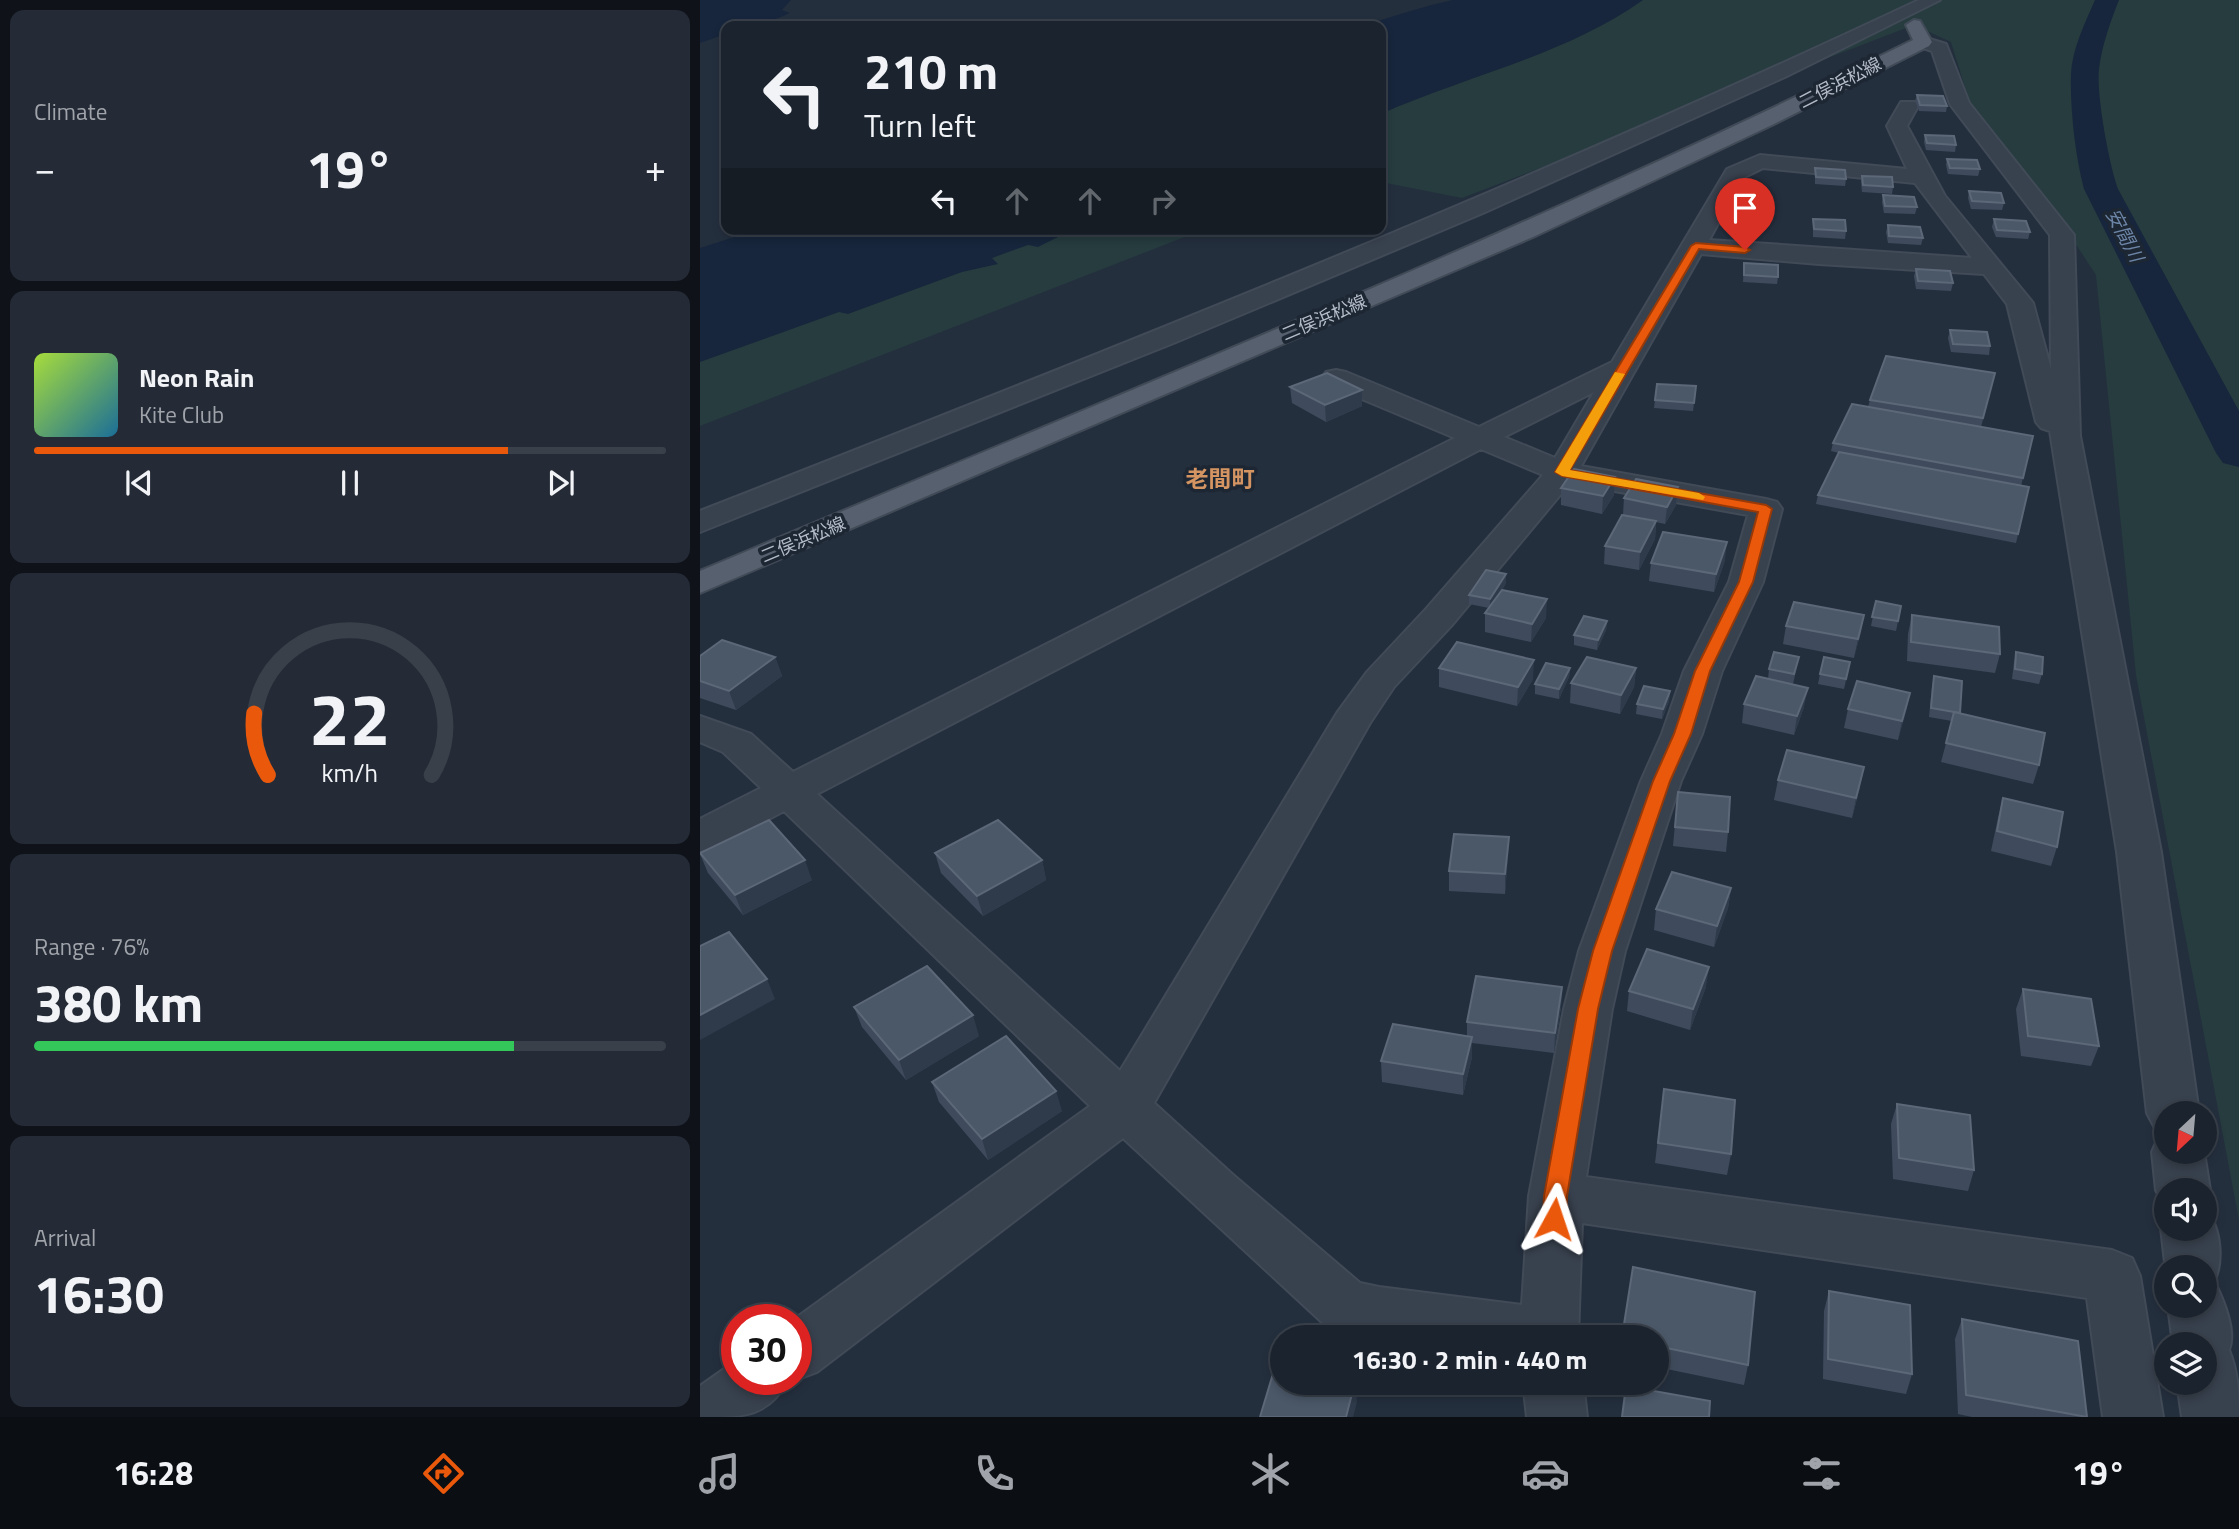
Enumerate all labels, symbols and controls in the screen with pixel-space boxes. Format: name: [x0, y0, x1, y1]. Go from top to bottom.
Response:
text: 210 m: [864, 33, 998, 108]
icon: left: [749, 49, 840, 140]
street label: 二俣浜松線: [1794, 50, 1886, 115]
text: Climate: [34, 94, 107, 129]
text: Turn left: [864, 101, 976, 149]
text: 19°: [306, 129, 394, 208]
text: −: [34, 139, 55, 197]
text: +: [645, 139, 666, 197]
pin: [1715, 178, 1775, 250]
icon: left: [925, 182, 963, 220]
icon: ahead: [998, 182, 1036, 220]
icon: ahead: [1071, 182, 1109, 220]
icon: right: [1144, 182, 1182, 220]
icon: arrive: [1726, 189, 1764, 227]
water label: 安間川: [2099, 203, 2153, 268]
street label: 二俣浜松線: [1277, 288, 1371, 348]
text: Neon Rain: [139, 358, 254, 397]
text: Kite Club: [139, 397, 224, 432]
district label: 老間町: [1186, 461, 1255, 496]
icon: previous: [120, 464, 158, 502]
icon: pause: [331, 464, 369, 502]
icon: next: [542, 464, 580, 502]
street label: 二俣浜松線: [756, 510, 850, 570]
text: 22: [309, 663, 391, 773]
text: km/h: [322, 753, 378, 791]
text: Range · 76%: [34, 929, 149, 964]
text: 380 km: [34, 963, 203, 1042]
north arrow: [2154, 1101, 2217, 1164]
map controls: [2154, 1101, 2217, 1395]
button: sound: [2154, 1178, 2217, 1241]
position arrow: [1517, 1182, 1591, 1256]
text: Arrival: [34, 1220, 96, 1255]
text: 16:30: [34, 1254, 164, 1333]
button: search: [2154, 1255, 2217, 1318]
speed limit sign: 30: [721, 1304, 812, 1395]
button: layers: [2154, 1332, 2217, 1395]
text: 16:30 · 2 min · 440 m: [1352, 1340, 1587, 1379]
text: 16:28: [113, 1449, 193, 1497]
icon: directions: [419, 1449, 468, 1498]
icon: music: [695, 1449, 744, 1498]
icon: phone: [970, 1449, 1019, 1498]
icon: climate: [1246, 1449, 1295, 1498]
icon: car: [1521, 1449, 1570, 1498]
icon: filters: [1797, 1449, 1846, 1498]
text: 19°: [2072, 1449, 2126, 1497]

